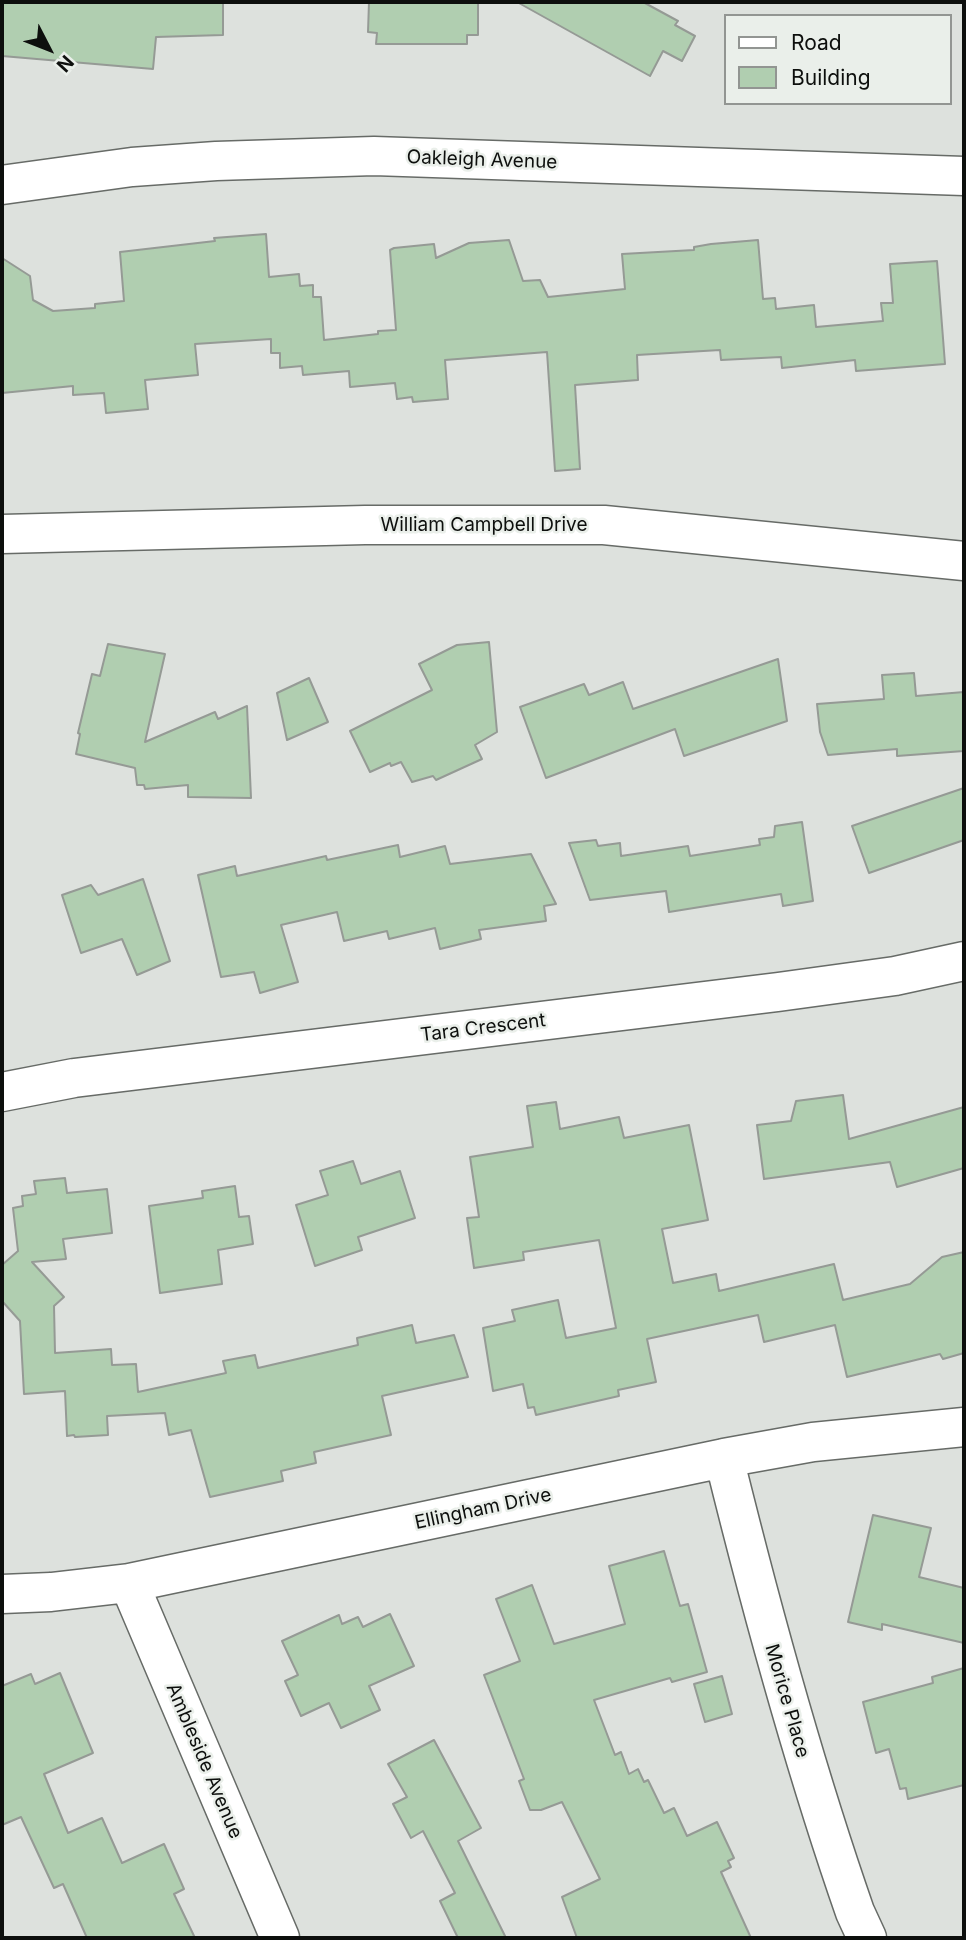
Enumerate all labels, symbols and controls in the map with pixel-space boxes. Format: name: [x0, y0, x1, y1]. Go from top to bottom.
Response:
north arrow: [14, 14, 84, 84]
legend: [724, 14, 952, 105]
text: Road: [791, 30, 842, 55]
text: N: [52, 50, 78, 76]
text: Building: [791, 65, 871, 90]
street label: Oakleigh Avenue: [406, 146, 558, 174]
street label: William Campbell Drive: [380, 514, 588, 536]
street label: Tara Crescent: [419, 1009, 547, 1047]
street label: Ellingham Drive: [413, 1483, 553, 1535]
street label: Morice Place: [760, 1642, 814, 1760]
street label: Ambleside Avenue: [161, 1680, 247, 1842]

